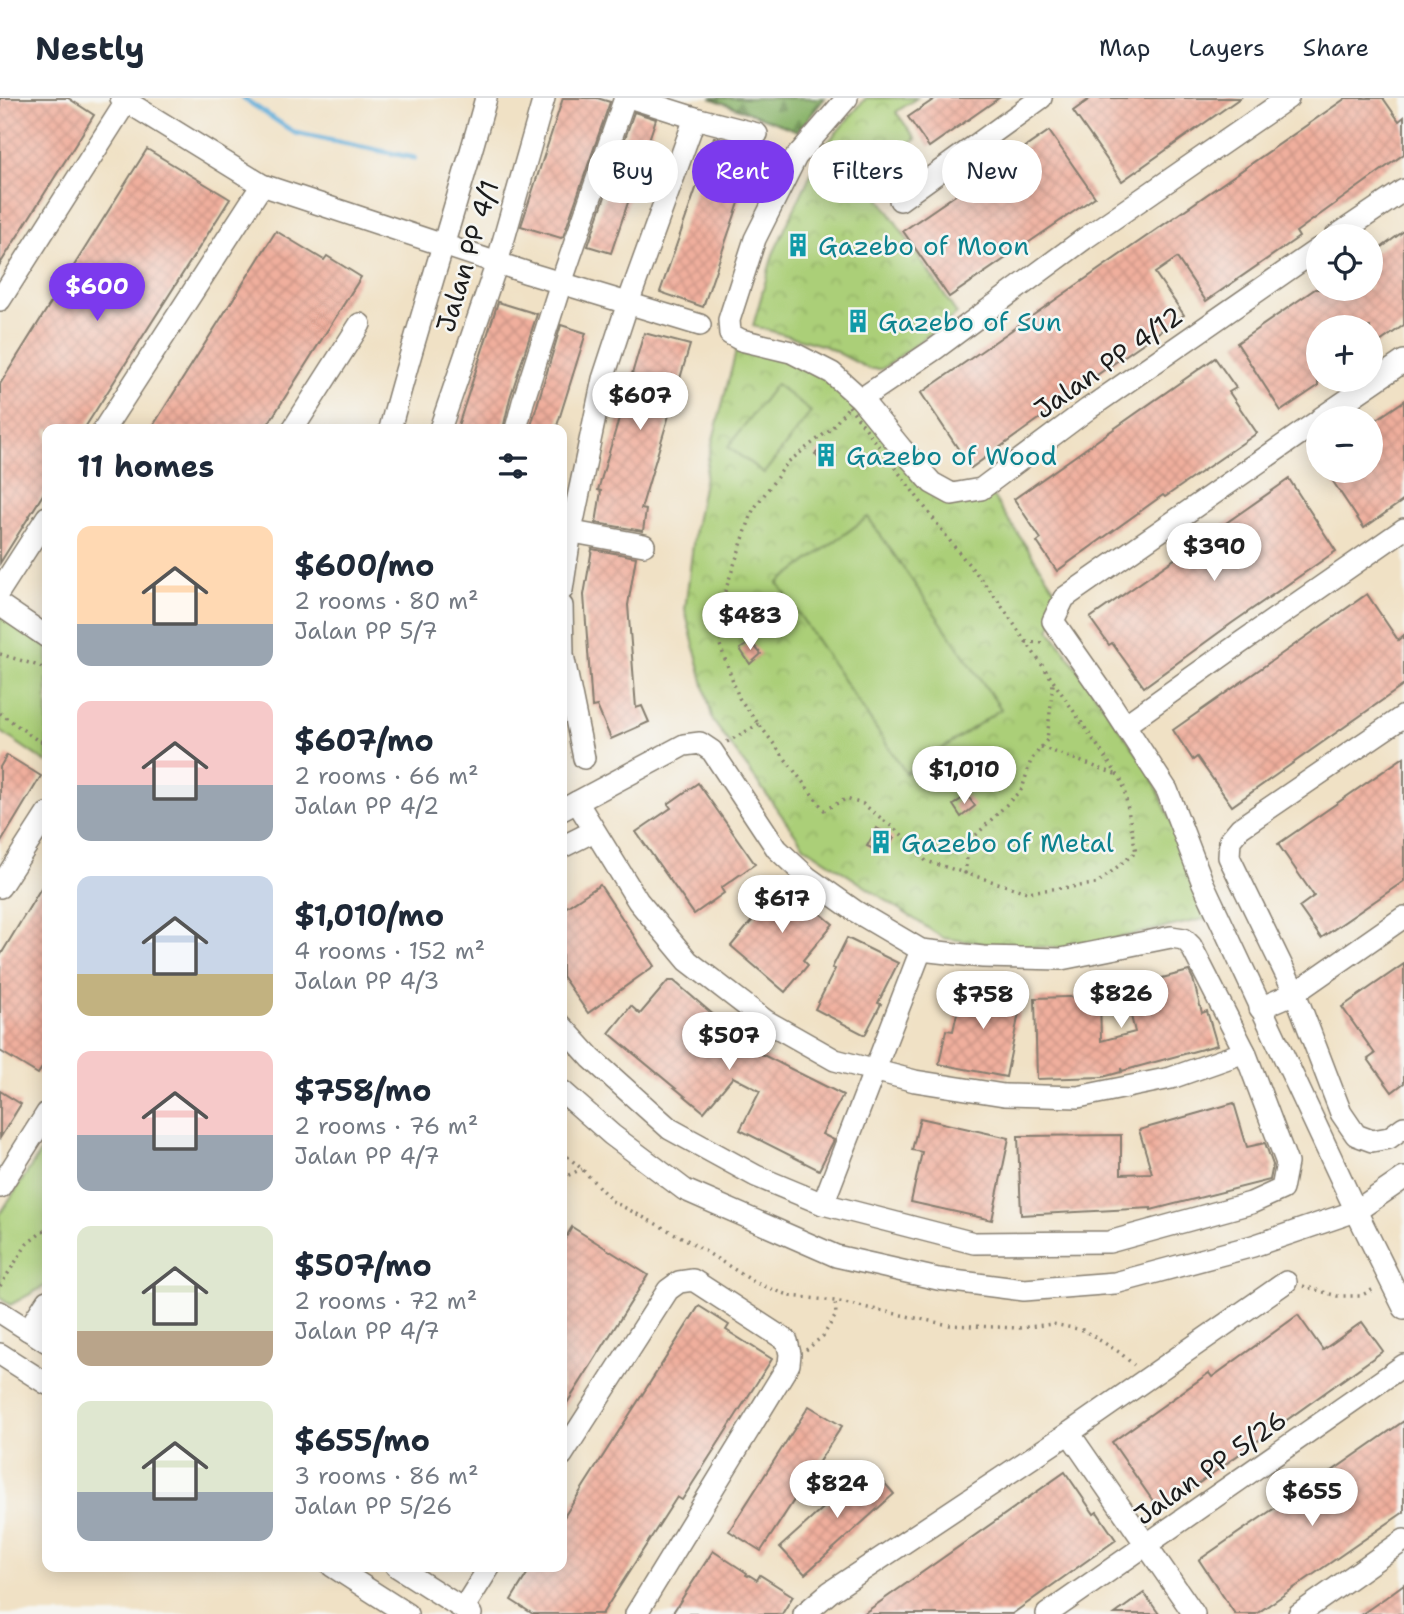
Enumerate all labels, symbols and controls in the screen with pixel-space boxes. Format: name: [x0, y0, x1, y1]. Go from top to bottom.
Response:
text: Nestly: [35, 26, 145, 71]
text: Map: [1099, 32, 1150, 64]
text: Layers: [1188, 32, 1265, 64]
text: Share: [1303, 32, 1369, 64]
chip: Buy: [588, 140, 678, 203]
chip: Rent: [692, 140, 794, 203]
chip: Filters: [808, 140, 928, 203]
chip: New: [942, 140, 1042, 203]
street label: Jalan PP 4/1: [427, 176, 507, 336]
map controls: [1306, 224, 1383, 483]
button: locate: [1306, 224, 1383, 301]
place label: Gazebo of Moon: [818, 228, 1029, 263]
building icon: Gazebo of Moon: [784, 231, 812, 259]
pin: $600: [56, 264, 138, 323]
text: $600: [65, 271, 129, 301]
street label: Jalan PP 4/12: [1027, 298, 1189, 426]
place label: Gazebo of Sun: [878, 304, 1062, 339]
building icon: Gazebo of Sun: [844, 307, 872, 335]
button: +: [1306, 315, 1383, 392]
pin: $607: [599, 372, 681, 432]
text: $607: [608, 380, 672, 410]
button: −: [1306, 406, 1383, 483]
place label: Gazebo of Wood: [846, 438, 1057, 473]
building icon: Gazebo of Wood: [812, 441, 840, 469]
text: 11 homes: [77, 446, 214, 487]
icon: filters: [494, 447, 532, 485]
pin: $390: [1173, 524, 1255, 583]
text: $390: [1182, 531, 1246, 561]
text: $600/mo: [294, 545, 434, 586]
icon: home: [133, 554, 217, 638]
text: 2 rooms · 80 m²: [294, 586, 479, 616]
pin: $483: [709, 592, 791, 652]
text: $483: [718, 600, 782, 630]
text: Jalan PP 5/7: [294, 616, 438, 646]
text: $607/mo: [294, 720, 434, 761]
icon: home: [133, 729, 217, 813]
pin: $1,010: [907, 746, 1021, 806]
text: $1,010: [928, 754, 1000, 784]
text: 2 rooms · 66 m²: [294, 761, 479, 791]
text: Jalan PP 4/2: [294, 791, 439, 821]
place label: Gazebo of Metal: [901, 825, 1114, 860]
building icon: Gazebo of Metal: [867, 828, 895, 856]
pin: $617: [741, 876, 823, 935]
text: $617: [754, 883, 810, 913]
text: $1,010/mo: [294, 895, 444, 936]
icon: home: [133, 904, 217, 988]
text: 4 rooms · 152 m²: [294, 936, 485, 966]
text: Jalan PP 4/3: [294, 966, 439, 996]
pin: $826: [1080, 970, 1162, 1030]
pin: $758: [942, 972, 1024, 1031]
text: $826: [1089, 978, 1153, 1008]
text: $758: [952, 979, 1014, 1009]
pin: $507: [688, 1012, 770, 1072]
text: $507: [698, 1020, 760, 1050]
text: $758/mo: [294, 1070, 432, 1111]
icon: home: [133, 1079, 217, 1163]
text: 2 rooms · 76 m²: [294, 1111, 478, 1141]
text: Jalan PP 4/7: [294, 1141, 440, 1171]
text: $507/mo: [294, 1245, 432, 1286]
icon: home: [133, 1254, 217, 1338]
text: 2 rooms · 72 m²: [294, 1286, 477, 1316]
text: Jalan PP 4/7: [294, 1316, 440, 1346]
street label: Jalan PP 5/26: [1127, 1401, 1293, 1533]
text: $655/mo: [294, 1420, 430, 1461]
icon: home: [133, 1429, 217, 1513]
pin: $824: [796, 1460, 878, 1520]
text: 3 rooms · 86 m²: [294, 1461, 479, 1491]
text: $824: [806, 1468, 868, 1498]
pin: $655: [1271, 1468, 1353, 1528]
text: $655: [1282, 1476, 1342, 1506]
text: Jalan PP 5/26: [294, 1491, 452, 1521]

